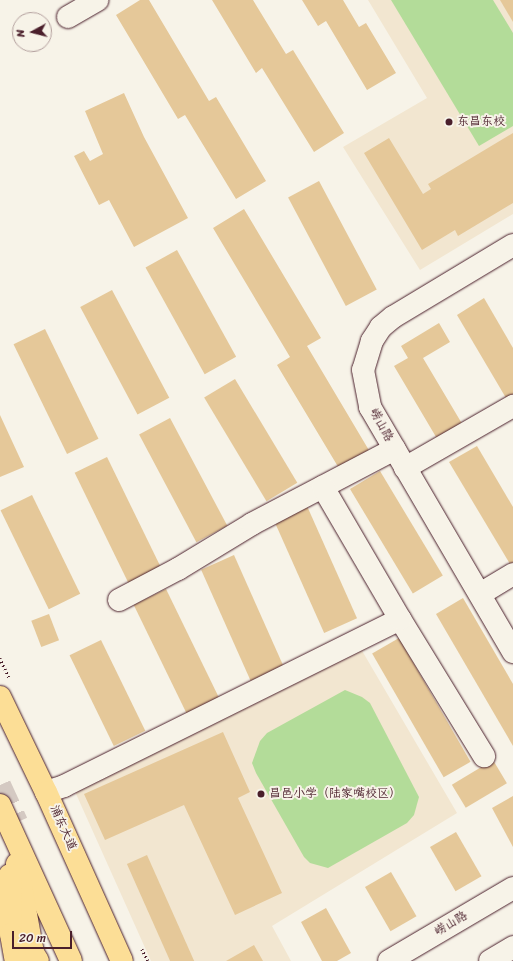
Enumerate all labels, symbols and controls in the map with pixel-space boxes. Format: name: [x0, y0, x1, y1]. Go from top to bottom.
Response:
north arrow: [12, 12, 52, 52]
text: N: [11, 28, 30, 38]
place label: 东昌东校: [457, 115, 505, 129]
marker: 东昌东校: [444, 117, 454, 127]
street label: 崂山路: [366, 406, 396, 444]
place label: 昌邑小学（陆家嘴校区）: [269, 787, 401, 801]
marker: 昌邑小学（陆家嘴校区）: [256, 789, 266, 799]
street label: 浦东大道: [47, 803, 79, 853]
street label: 崂山路: [432, 909, 470, 939]
scale bar: [14, 923, 74, 949]
text: 20 m: [19, 927, 46, 949]

